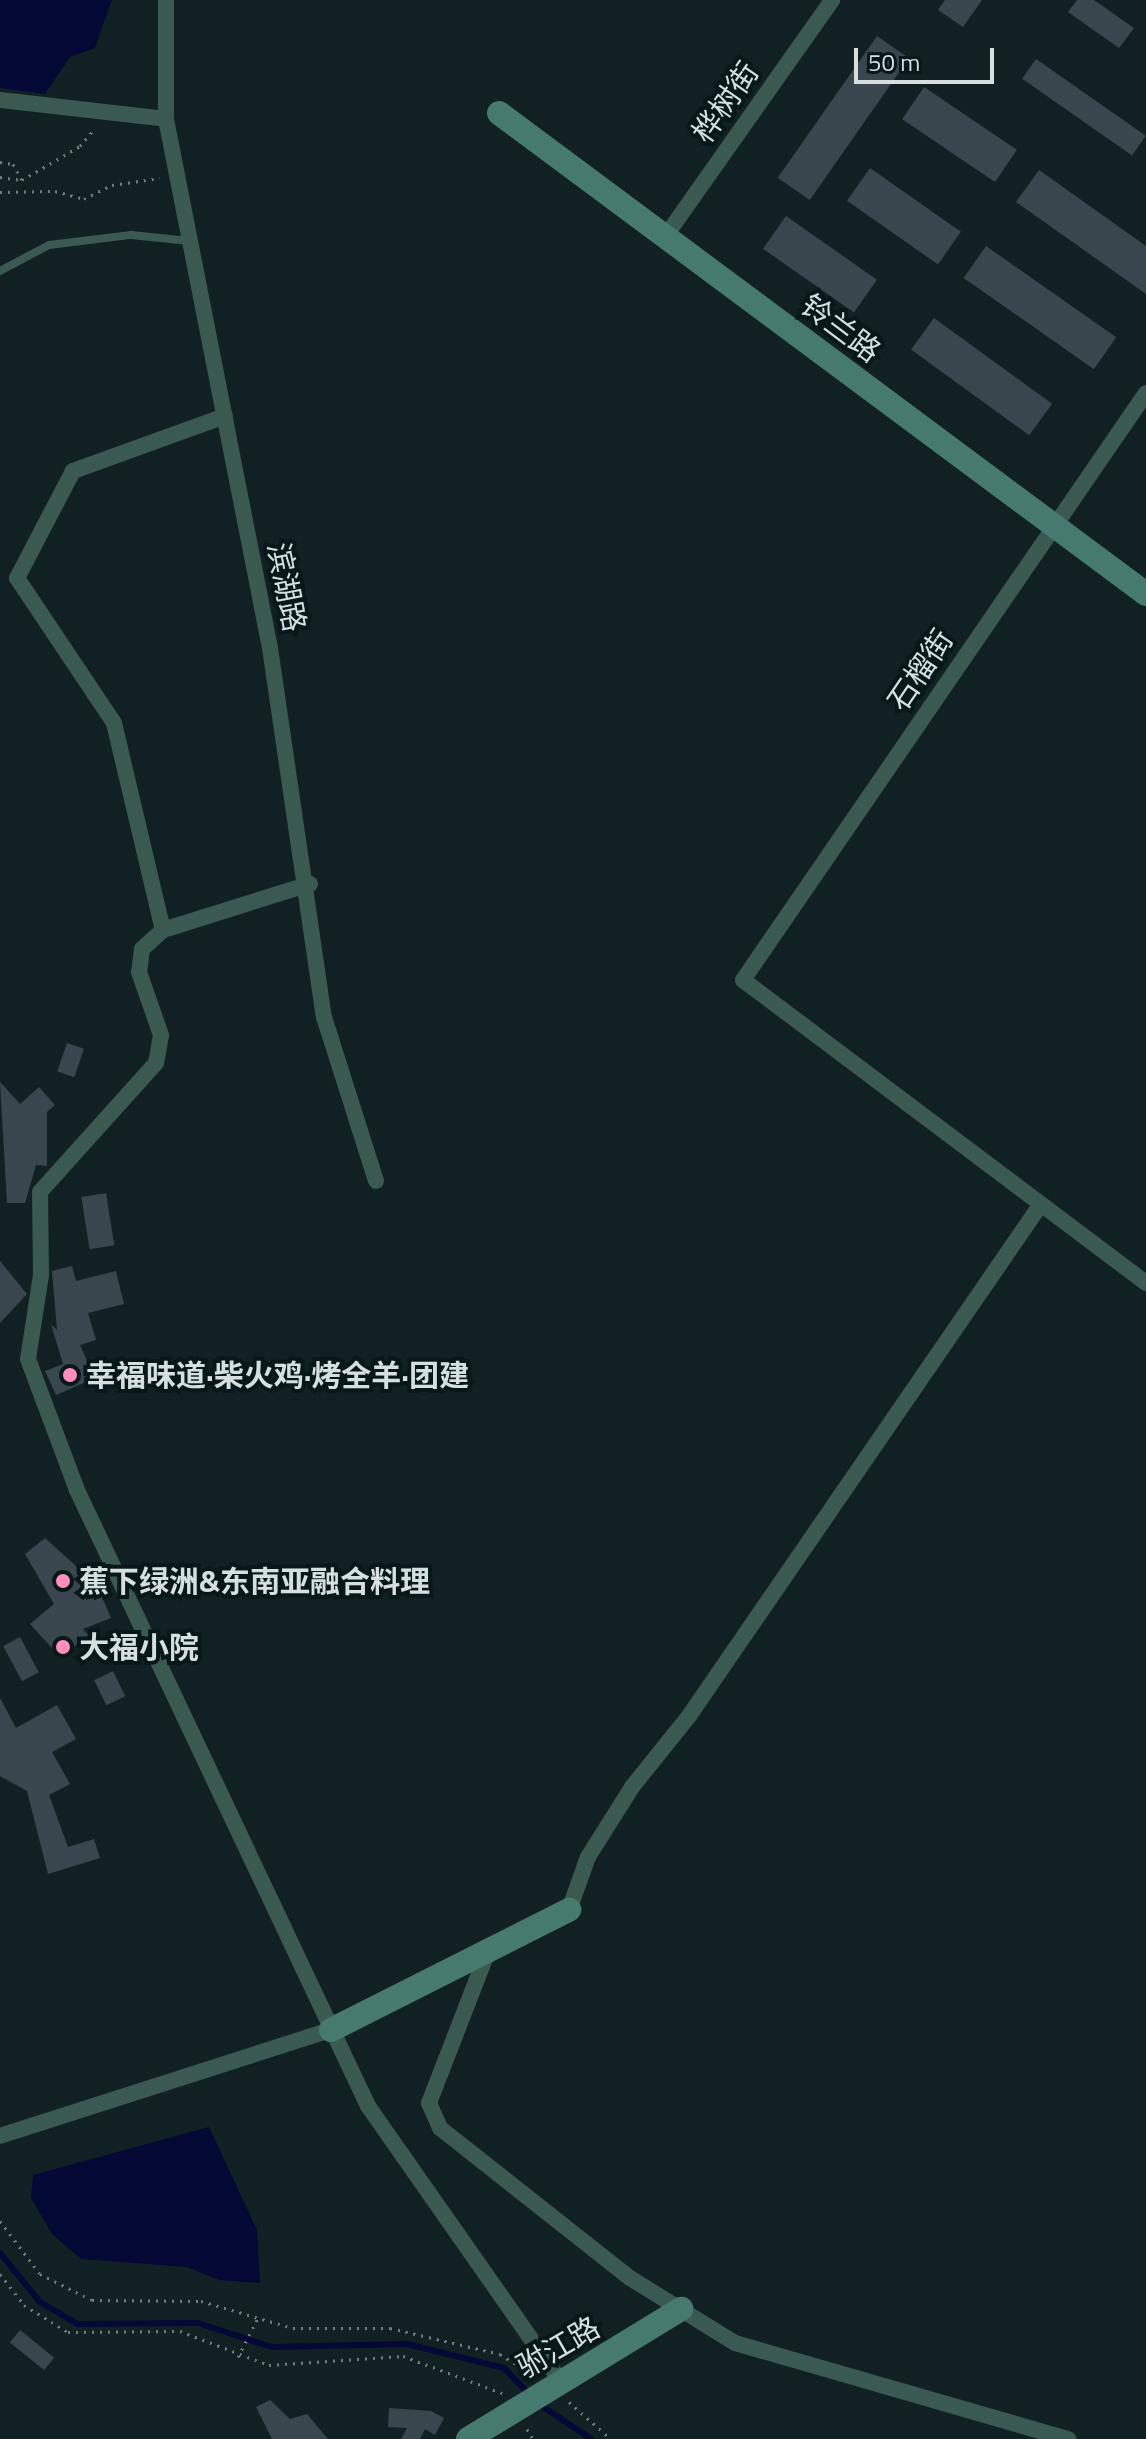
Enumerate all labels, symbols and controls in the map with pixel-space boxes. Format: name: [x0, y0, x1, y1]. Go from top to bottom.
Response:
scale bar: [858, 32, 998, 82]
text: 50 m: [868, 44, 920, 80]
street label: 桦树街: [684, 55, 766, 149]
street label: 铃兰路: [794, 287, 888, 369]
street label: 滨湖路: [261, 539, 313, 635]
street label: 石榴街: [880, 623, 960, 717]
place label: 幸福味道·柴火鸡·烤全羊·团建: [86, 1357, 469, 1393]
marker: 幸福味道·柴火鸡·烤全羊·团建: [61, 1366, 79, 1384]
place label: 蕉下绿洲&东南亚融合料理: [79, 1563, 430, 1599]
marker: 蕉下绿洲&东南亚融合料理: [54, 1572, 72, 1590]
place label: 大福小院: [79, 1629, 199, 1665]
marker: 大福小院: [54, 1638, 72, 1656]
street label: 驸江路: [510, 2309, 606, 2385]

